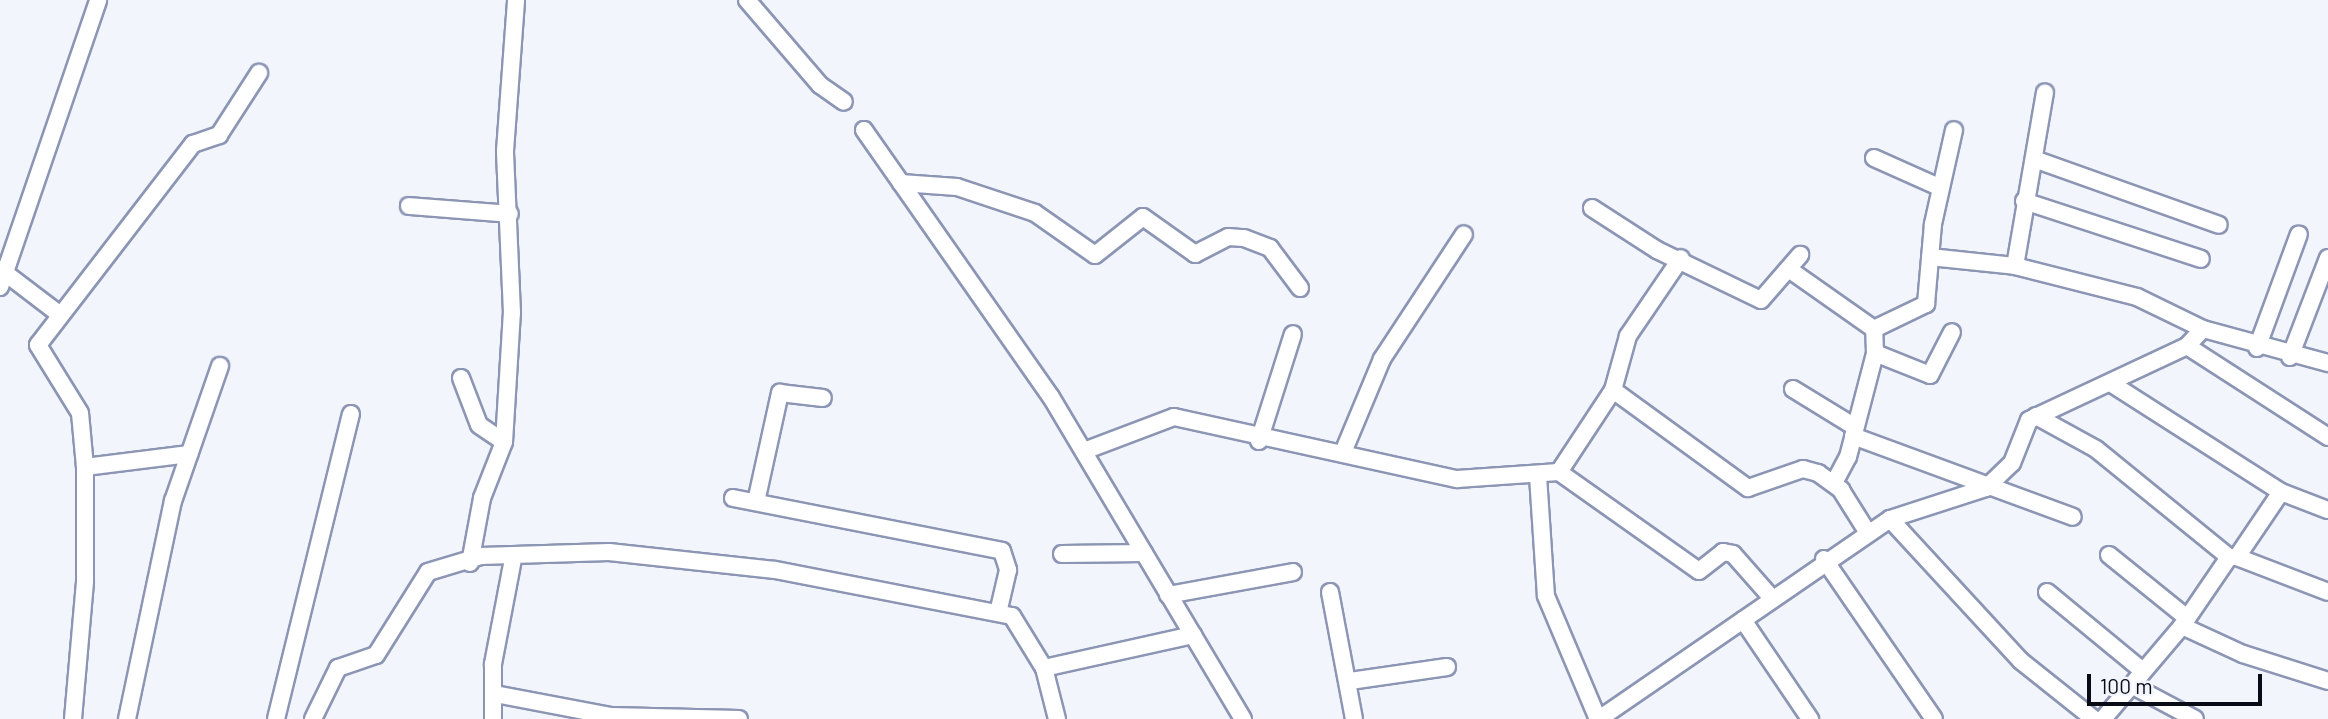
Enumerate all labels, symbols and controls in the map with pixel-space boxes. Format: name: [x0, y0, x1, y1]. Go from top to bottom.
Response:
scale bar: [2090, 660, 2265, 704]
text: 100 m: [2100, 673, 2153, 698]

